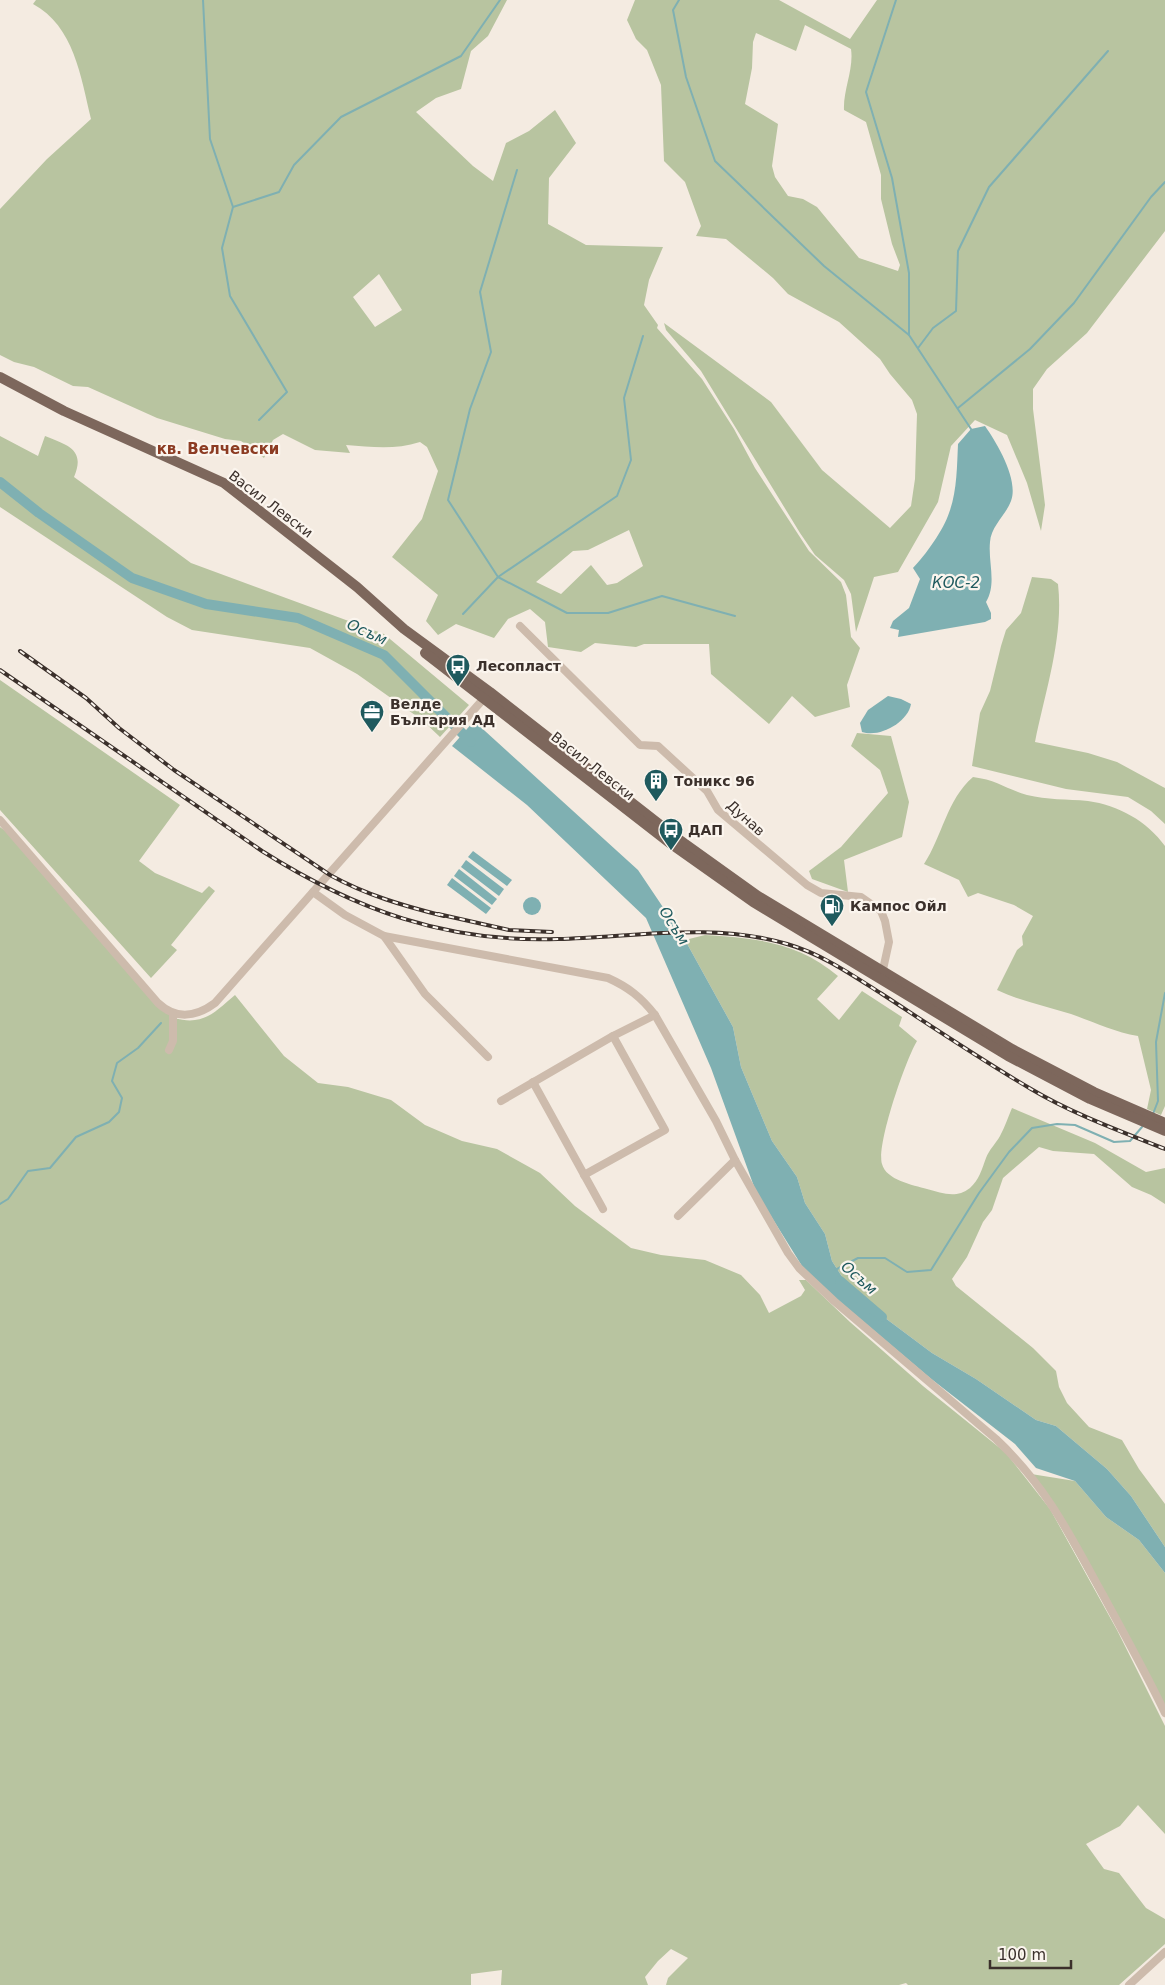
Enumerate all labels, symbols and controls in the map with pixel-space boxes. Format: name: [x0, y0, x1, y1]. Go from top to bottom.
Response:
district label: кв. Велчевски: [157, 440, 279, 458]
street label: Васил Левски: [226, 467, 316, 541]
water label: КОС-2: [932, 574, 980, 592]
water label: Осъм: [344, 615, 390, 649]
bus stop icon: Лесопласт: [445, 653, 471, 687]
place label: Лесопласт: [476, 658, 562, 674]
place label: Велде България АД: [390, 696, 495, 728]
office icon: Велде България АД: [359, 699, 385, 733]
street label: Васил Левски: [548, 729, 638, 803]
building icon: Тоникс 96: [643, 768, 669, 802]
place label: Тоникс 96: [674, 773, 755, 789]
street label: Дунав: [724, 797, 768, 839]
bus stop icon: ДАП: [658, 817, 684, 851]
place label: ДАП: [688, 822, 723, 838]
fuel station icon: Кампос Ойл: [819, 893, 845, 927]
place label: Кампос Ойл: [850, 898, 947, 914]
water label: Осъм: [655, 903, 693, 949]
water label: Осъм: [837, 1257, 881, 1299]
scale bar: [990, 1938, 1071, 1970]
text: 100 m: [998, 1946, 1046, 1964]

